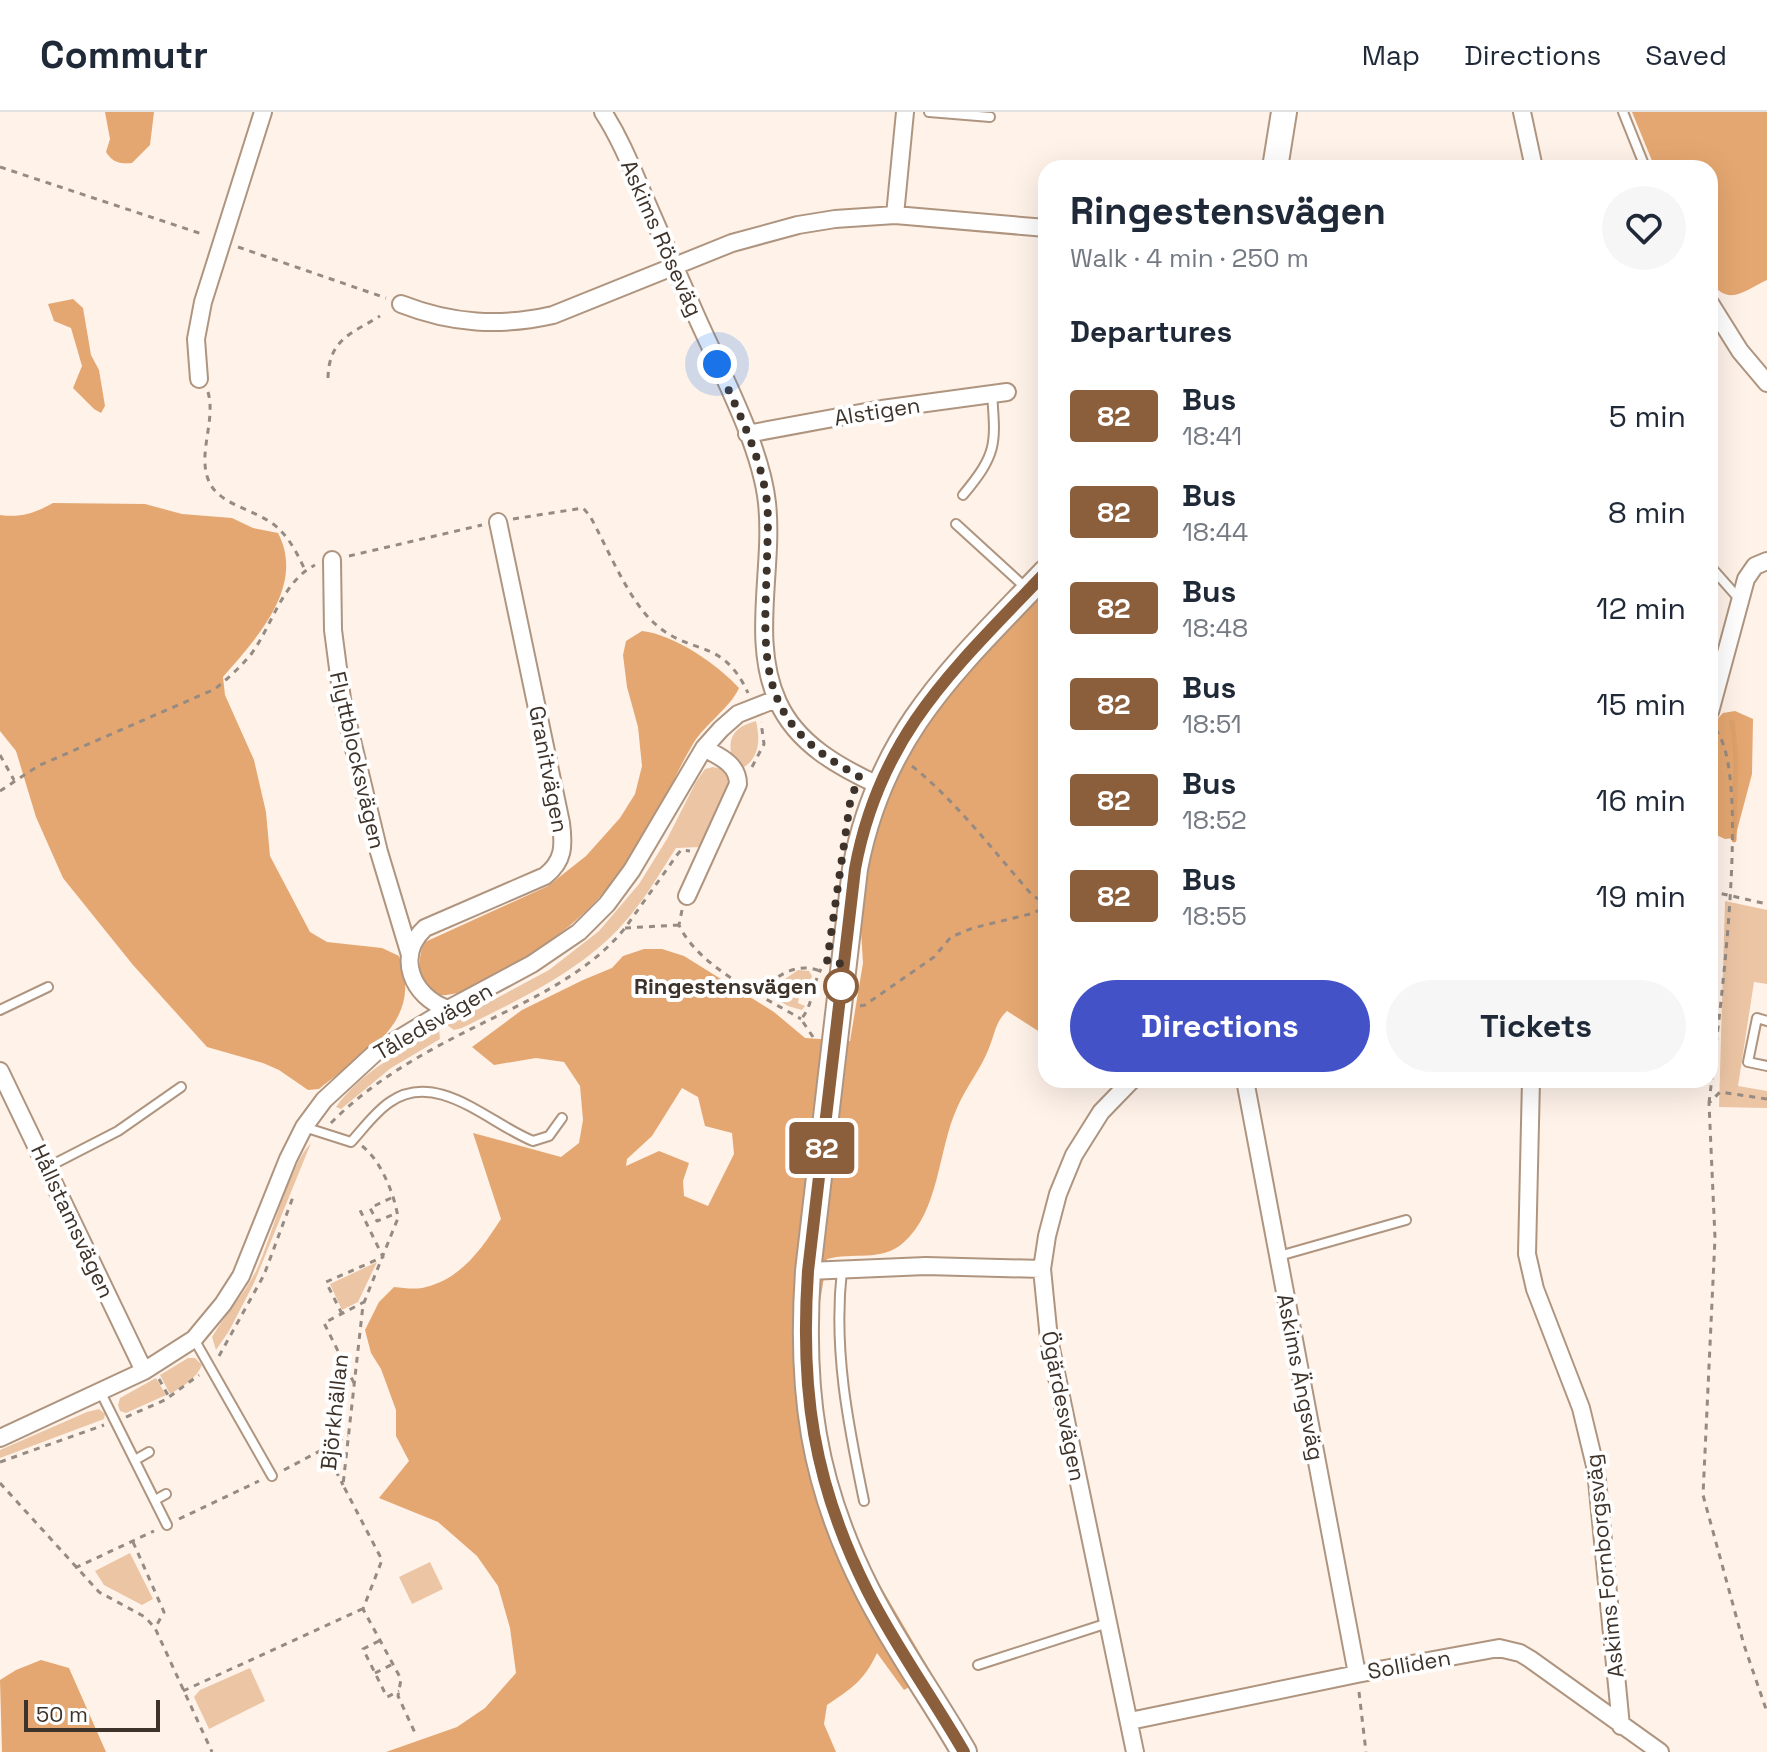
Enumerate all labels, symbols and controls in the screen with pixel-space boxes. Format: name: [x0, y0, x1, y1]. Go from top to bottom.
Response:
text: Commutr: [40, 31, 208, 79]
text: Map: [1362, 37, 1420, 73]
text: Directions: [1464, 37, 1601, 73]
text: Saved: [1645, 37, 1727, 73]
street label: Askims Röseväg: [615, 155, 709, 321]
button: heart: [1602, 186, 1686, 270]
text: Ringestensvägen: [1070, 187, 1386, 235]
text: Walk · 4 min · 250 m: [1070, 241, 1309, 275]
text: Departures: [1070, 312, 1232, 351]
your location: [697, 344, 737, 384]
text: Bus: [1182, 380, 1236, 419]
street label: Alstigen: [832, 390, 922, 432]
text: 5 min: [1609, 397, 1686, 436]
text: 82: [1097, 398, 1131, 434]
text: 18:41: [1182, 419, 1242, 453]
text: Bus: [1182, 476, 1236, 515]
text: 8 min: [1608, 493, 1686, 532]
text: 82: [1097, 494, 1131, 530]
text: 18:44: [1182, 515, 1248, 549]
text: Bus: [1182, 572, 1236, 611]
text: 12 min: [1596, 589, 1686, 628]
text: 82: [1097, 590, 1131, 626]
text: 18:48: [1182, 611, 1248, 645]
street label: Flyttblocksvägen: [324, 668, 392, 852]
text: Bus: [1182, 668, 1236, 707]
text: 15 min: [1596, 685, 1686, 724]
text: 82: [1097, 686, 1131, 722]
street label: Granitvägen: [523, 703, 575, 835]
text: 18:51: [1182, 707, 1242, 741]
text: Bus: [1182, 764, 1236, 803]
text: 16 min: [1596, 781, 1686, 820]
text: 82: [1097, 782, 1131, 818]
text: 18:52: [1182, 803, 1247, 837]
text: Bus: [1182, 860, 1236, 899]
text: 19 min: [1596, 877, 1686, 916]
text: 82: [1097, 878, 1131, 914]
text: 18:55: [1182, 899, 1247, 933]
marker: Ringestensvägen: [824, 969, 858, 1003]
place label: Ringestensvägen: [634, 972, 817, 1000]
street label: Tåledsvägen: [369, 976, 497, 1066]
button: Directions: [1070, 980, 1370, 1072]
button: Tickets: [1386, 980, 1686, 1072]
line badge: 82: [786, 1122, 858, 1174]
text: 82: [805, 1130, 839, 1166]
street label: Hållstamsvägen: [25, 1140, 121, 1302]
street label: Askims Ängsväg: [1271, 1291, 1331, 1463]
street label: Ögärdesvägen: [1036, 1329, 1092, 1483]
street label: Björkhällan: [314, 1352, 354, 1472]
street label: Askims Fornborgsväg: [1578, 1453, 1630, 1679]
street label: Solliden: [1365, 1643, 1453, 1685]
scale bar: [24, 1696, 160, 1732]
text: 50 m: [36, 1700, 88, 1728]

